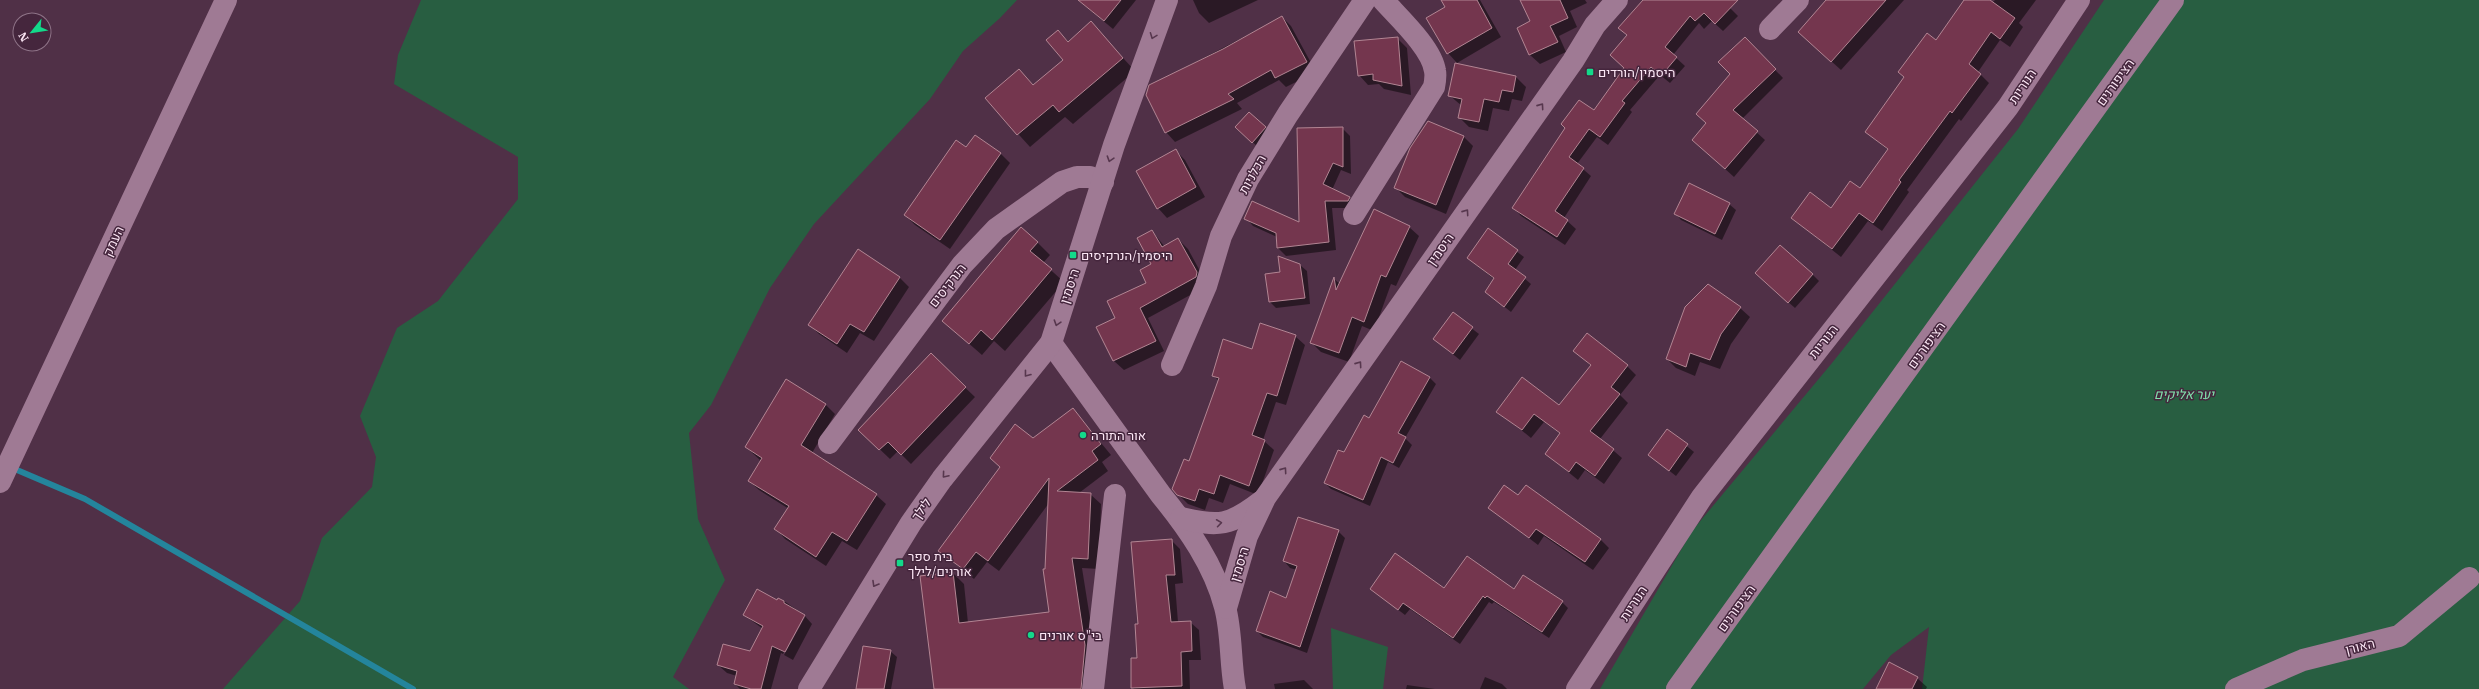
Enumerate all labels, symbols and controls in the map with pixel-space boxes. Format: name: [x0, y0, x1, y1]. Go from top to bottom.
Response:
north arrow: [12, 12, 52, 52]
text: N: [15, 29, 32, 44]
one-way arrow: [1150, 33, 1158, 40]
street label: הציפורנים: [2093, 55, 2138, 109]
place label: היסמין/הורדים: [1598, 64, 1675, 81]
street label: הנוריות: [2005, 66, 2040, 107]
marker: היסמין/הורדים: [1585, 67, 1595, 77]
one-way arrow: [1536, 103, 1543, 110]
street label: הכלניות: [1235, 152, 1270, 197]
one-way arrow: [1106, 155, 1115, 162]
one-way arrow: [1461, 209, 1469, 216]
street label: העמק: [99, 223, 128, 259]
street label: היסמין: [1423, 230, 1458, 269]
place label: היסמין/הנרקיסים: [1081, 247, 1173, 264]
marker: היסמין/הנרקיסים: [1068, 250, 1078, 260]
street label: הנרקיסים: [925, 260, 970, 311]
street label: היסמין: [1056, 267, 1083, 306]
street label: הציפורנים: [1904, 318, 1949, 372]
one-way arrow: [1053, 319, 1062, 326]
street label: הנוריות: [1805, 321, 1842, 362]
one-way arrow: [1354, 361, 1362, 368]
one-way arrow: [1025, 369, 1032, 376]
park label: יער אליקים: [2154, 386, 2215, 403]
place label: אור התורה: [1091, 427, 1146, 444]
marker: אור התורה: [1078, 430, 1088, 440]
one-way arrow: [1279, 468, 1286, 475]
one-way arrow: [943, 470, 950, 478]
street label: לילך: [908, 494, 935, 524]
one-way arrow: [1216, 519, 1222, 528]
street label: היסמין: [1226, 545, 1253, 584]
place label: בית ספר אורנים/לילך: [908, 548, 972, 580]
marker: בית ספר אורנים/לילך: [895, 558, 905, 568]
one-way arrow: [873, 580, 880, 587]
street label: הציפורנים: [1714, 581, 1759, 635]
street label: הנוריות: [1616, 583, 1651, 624]
place label: בי"ס אורנים: [1039, 627, 1102, 644]
marker: בי"ס אורנים: [1026, 630, 1036, 640]
street label: האורן: [2344, 635, 2377, 658]

